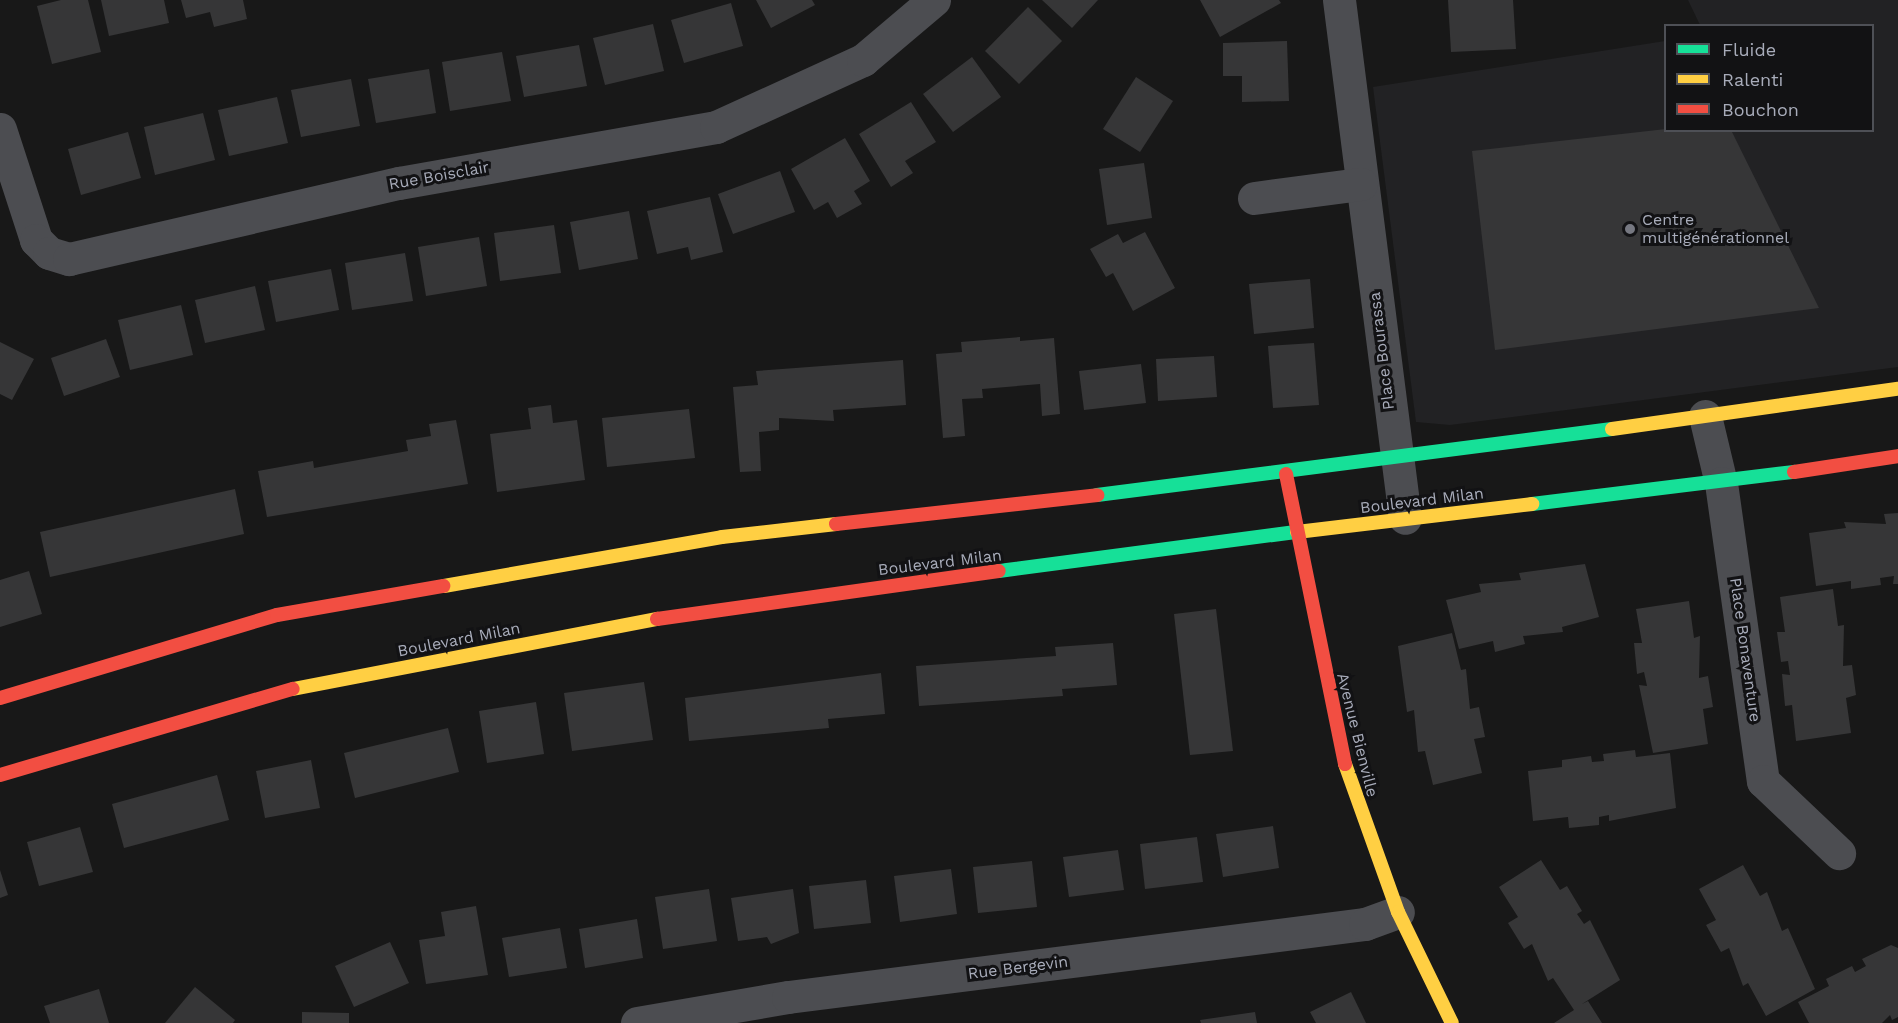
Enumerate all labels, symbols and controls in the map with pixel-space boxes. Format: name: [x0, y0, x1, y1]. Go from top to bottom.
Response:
legend: [1664, 24, 1874, 132]
text: Fluide: [1722, 39, 1776, 60]
text: Ralenti: [1722, 69, 1783, 90]
text: Bouchon: [1722, 99, 1799, 120]
street label: Rue Boisclair: [387, 158, 491, 194]
place label: Centre multigénérationnel: [1642, 210, 1789, 248]
marker: Centre multigénérationnel: [1623, 222, 1637, 236]
street label: Place Bourassa: [1365, 291, 1399, 411]
street label: Boulevard Milan: [1359, 484, 1485, 518]
street label: Boulevard Milan: [877, 546, 1003, 580]
street label: Place Bonaventure: [1725, 577, 1765, 723]
street label: Boulevard Milan: [396, 619, 522, 661]
street label: Avenue Bienville: [1332, 671, 1382, 799]
street label: Rue Bergevin: [967, 952, 1069, 984]

